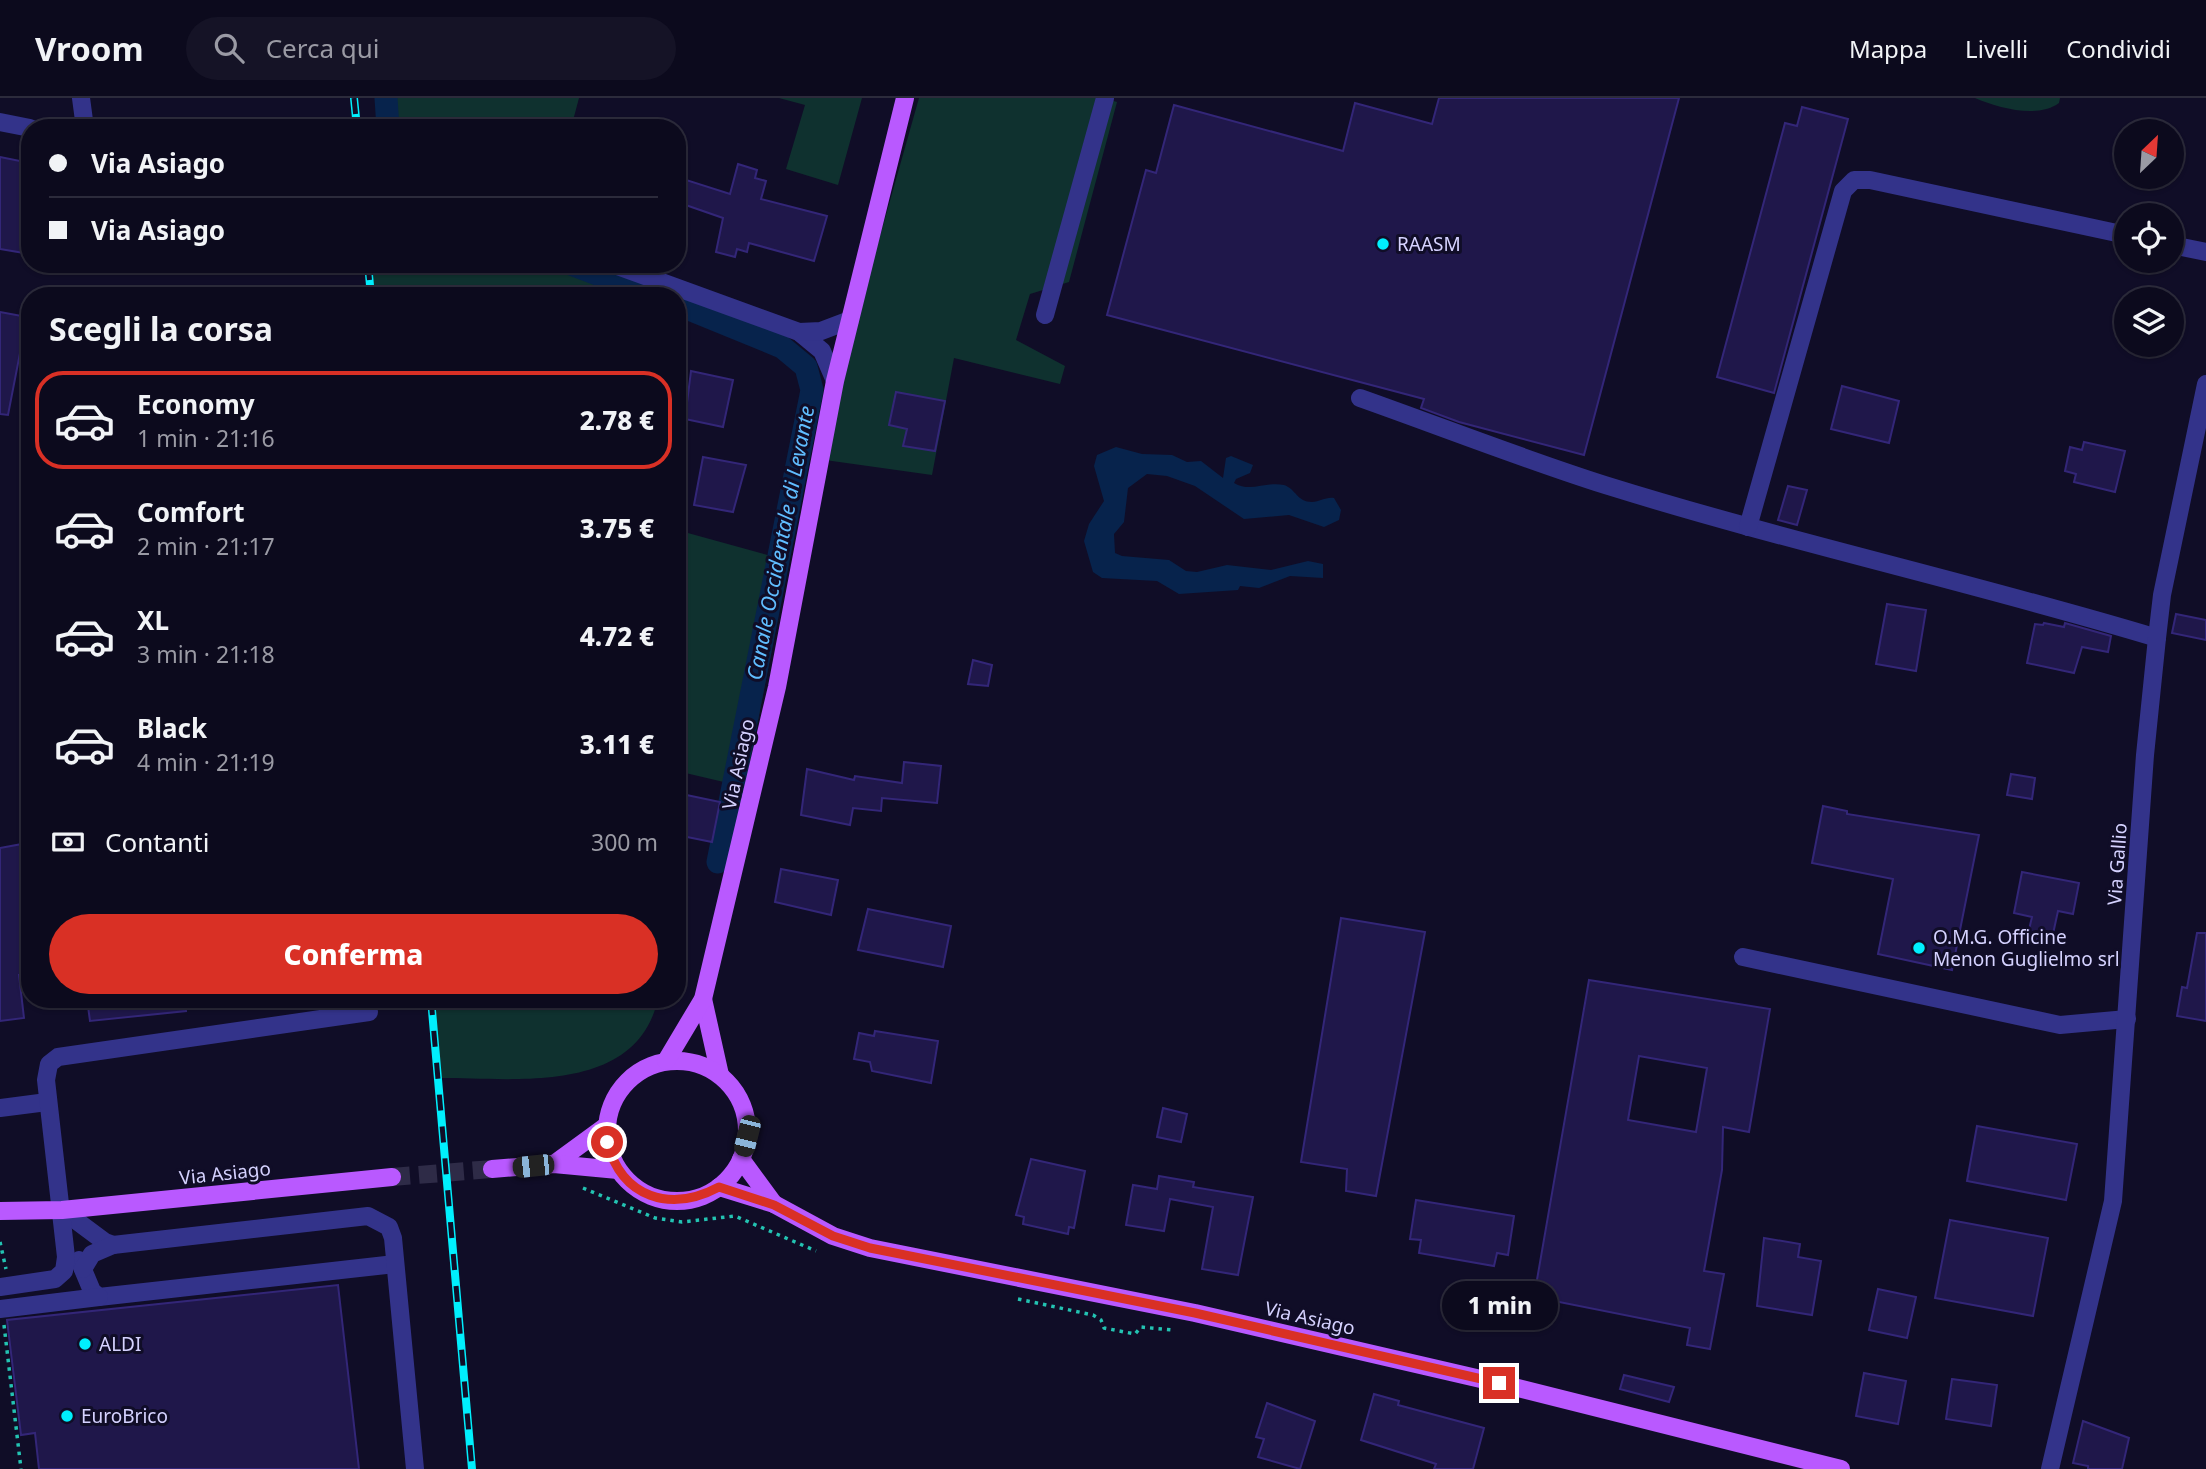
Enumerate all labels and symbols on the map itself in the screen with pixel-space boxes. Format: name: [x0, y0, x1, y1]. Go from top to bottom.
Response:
north arrow: [2114, 119, 2184, 189]
place label: RAASM: [1397, 231, 1461, 257]
marker: RAASM: [1375, 236, 1391, 252]
water label: Canale Occidentale di Levante: [740, 403, 820, 682]
street label: Via Asiago: [716, 716, 760, 812]
street label: Via Gallio: [2101, 822, 2133, 906]
place label: O.M.G. Officine Menon Guglielmo srl: [1933, 924, 2120, 972]
marker: O.M.G. Officine Menon Guglielmo srl: [1911, 940, 1927, 956]
car: [732, 1113, 763, 1159]
route start: [591, 1126, 623, 1158]
car: [512, 1153, 555, 1179]
street label: Via Asiago: [178, 1155, 272, 1191]
callout: 1 min: [1441, 1282, 1557, 1330]
street label: Via Asiago: [1262, 1295, 1358, 1341]
place label: ALDI: [99, 1331, 141, 1357]
marker: ALDI: [77, 1336, 93, 1352]
route end: [1483, 1367, 1515, 1399]
place label: EuroBrico: [81, 1403, 168, 1429]
marker: EuroBrico: [59, 1408, 75, 1424]

